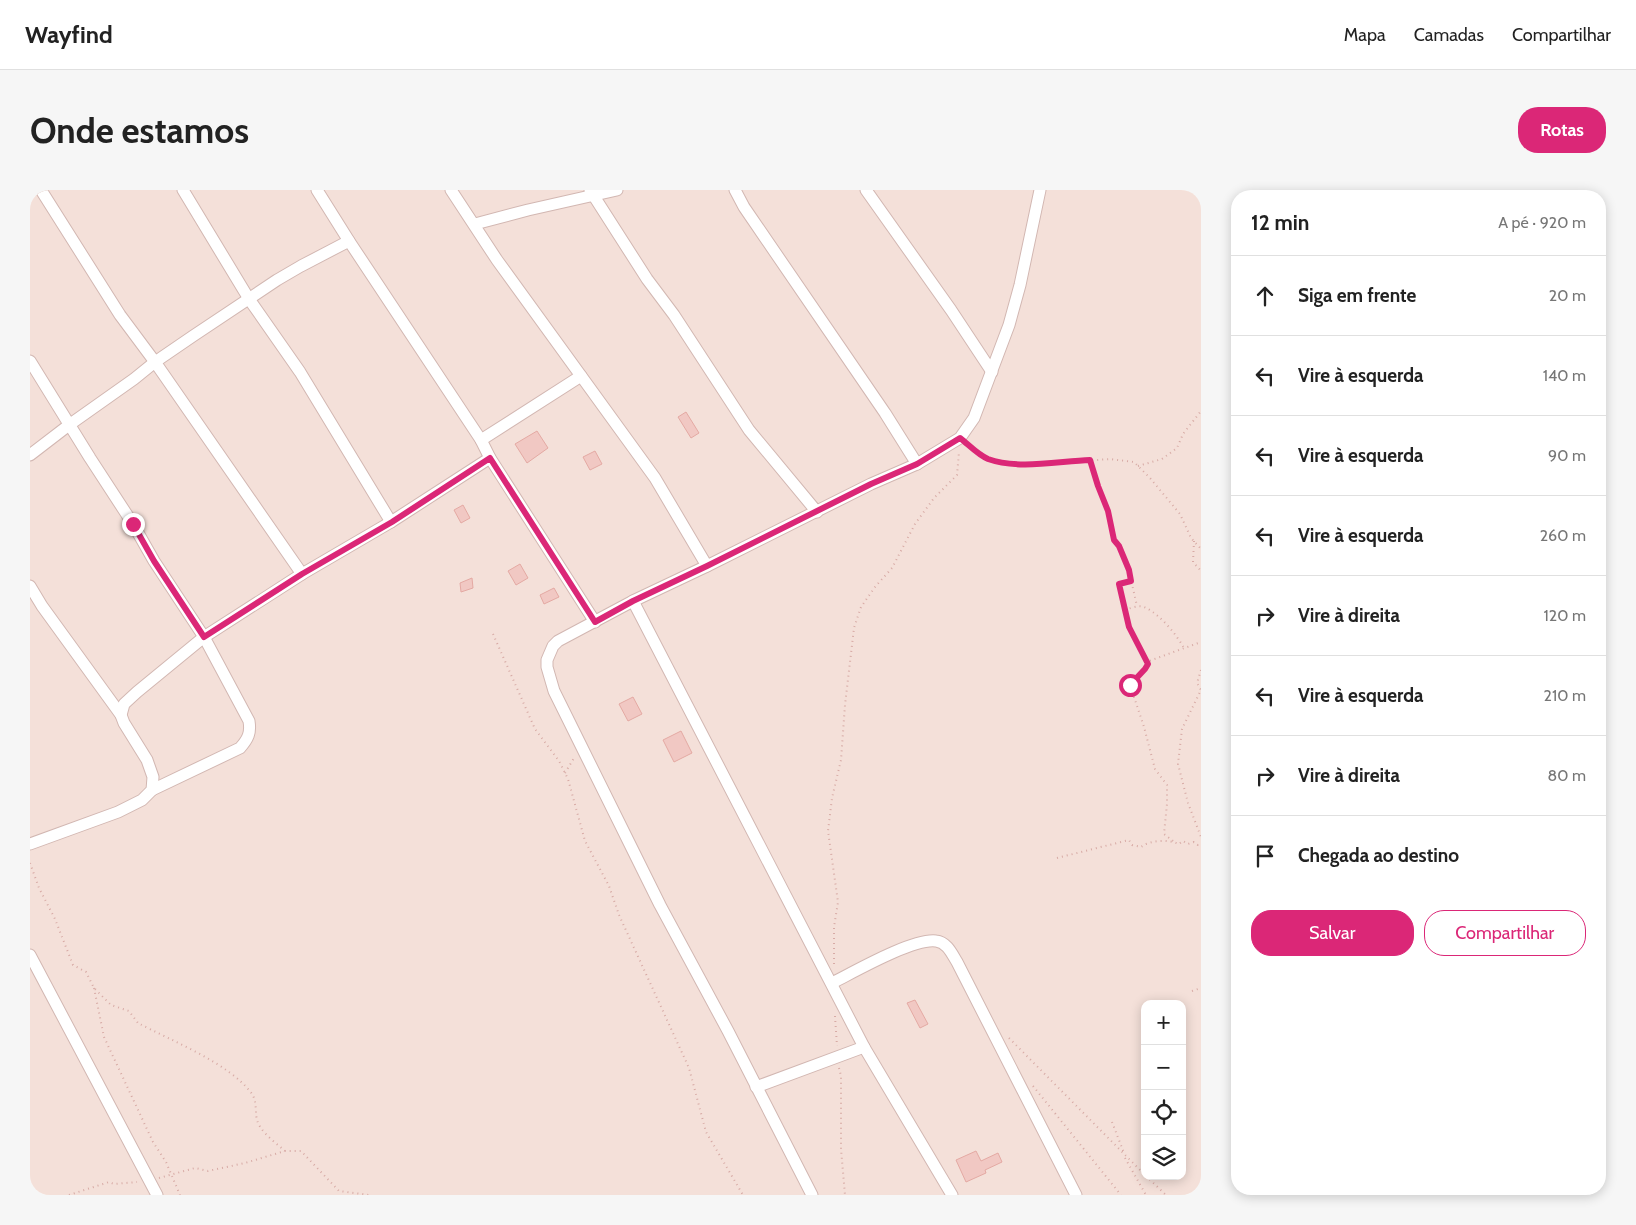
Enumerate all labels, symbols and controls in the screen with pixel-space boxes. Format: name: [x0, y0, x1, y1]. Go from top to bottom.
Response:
text: Wayfind: [25, 20, 113, 49]
text: Mapa: [1344, 24, 1386, 46]
text: Camadas: [1414, 24, 1484, 46]
text: Compartilhar: [1512, 24, 1611, 46]
button: Rotas: [1518, 107, 1606, 153]
text: Onde estamos: [30, 109, 249, 152]
text: 12 min: [1251, 210, 1309, 235]
text: A pé · 920 m: [1498, 213, 1586, 232]
icon: ahead: [1251, 282, 1279, 310]
text: Siga em frente: [1298, 284, 1416, 307]
text: 20 m: [1549, 286, 1586, 305]
icon: left: [1251, 362, 1279, 390]
text: Vire à esquerda: [1298, 364, 1424, 387]
text: 140 m: [1543, 366, 1586, 385]
icon: left: [1251, 442, 1279, 470]
text: Vire à esquerda: [1298, 444, 1424, 467]
text: 90 m: [1548, 446, 1586, 465]
route end: [122, 513, 145, 536]
icon: left: [1251, 522, 1279, 550]
text: Vire à esquerda: [1298, 524, 1424, 547]
text: 260 m: [1540, 526, 1586, 545]
icon: right: [1251, 602, 1279, 630]
text: Vire à direita: [1298, 604, 1400, 627]
text: 120 m: [1544, 606, 1586, 625]
route start: [1119, 674, 1142, 697]
icon: left: [1251, 682, 1279, 710]
text: Vire à esquerda: [1298, 684, 1424, 707]
text: 210 m: [1544, 686, 1586, 705]
icon: right: [1251, 762, 1279, 790]
text: Vire à direita: [1298, 764, 1400, 787]
text: 80 m: [1548, 766, 1586, 785]
icon: arrive: [1251, 842, 1279, 870]
text: Chegada ao destino: [1298, 844, 1459, 867]
button: Salvar: [1251, 910, 1414, 956]
button: Compartilhar: [1424, 910, 1586, 956]
map controls: [1141, 1000, 1186, 1180]
button: +: [1141, 1000, 1186, 1045]
button: −: [1141, 1045, 1186, 1090]
button: locate: [1141, 1090, 1186, 1135]
button: layers: [1141, 1135, 1186, 1180]

